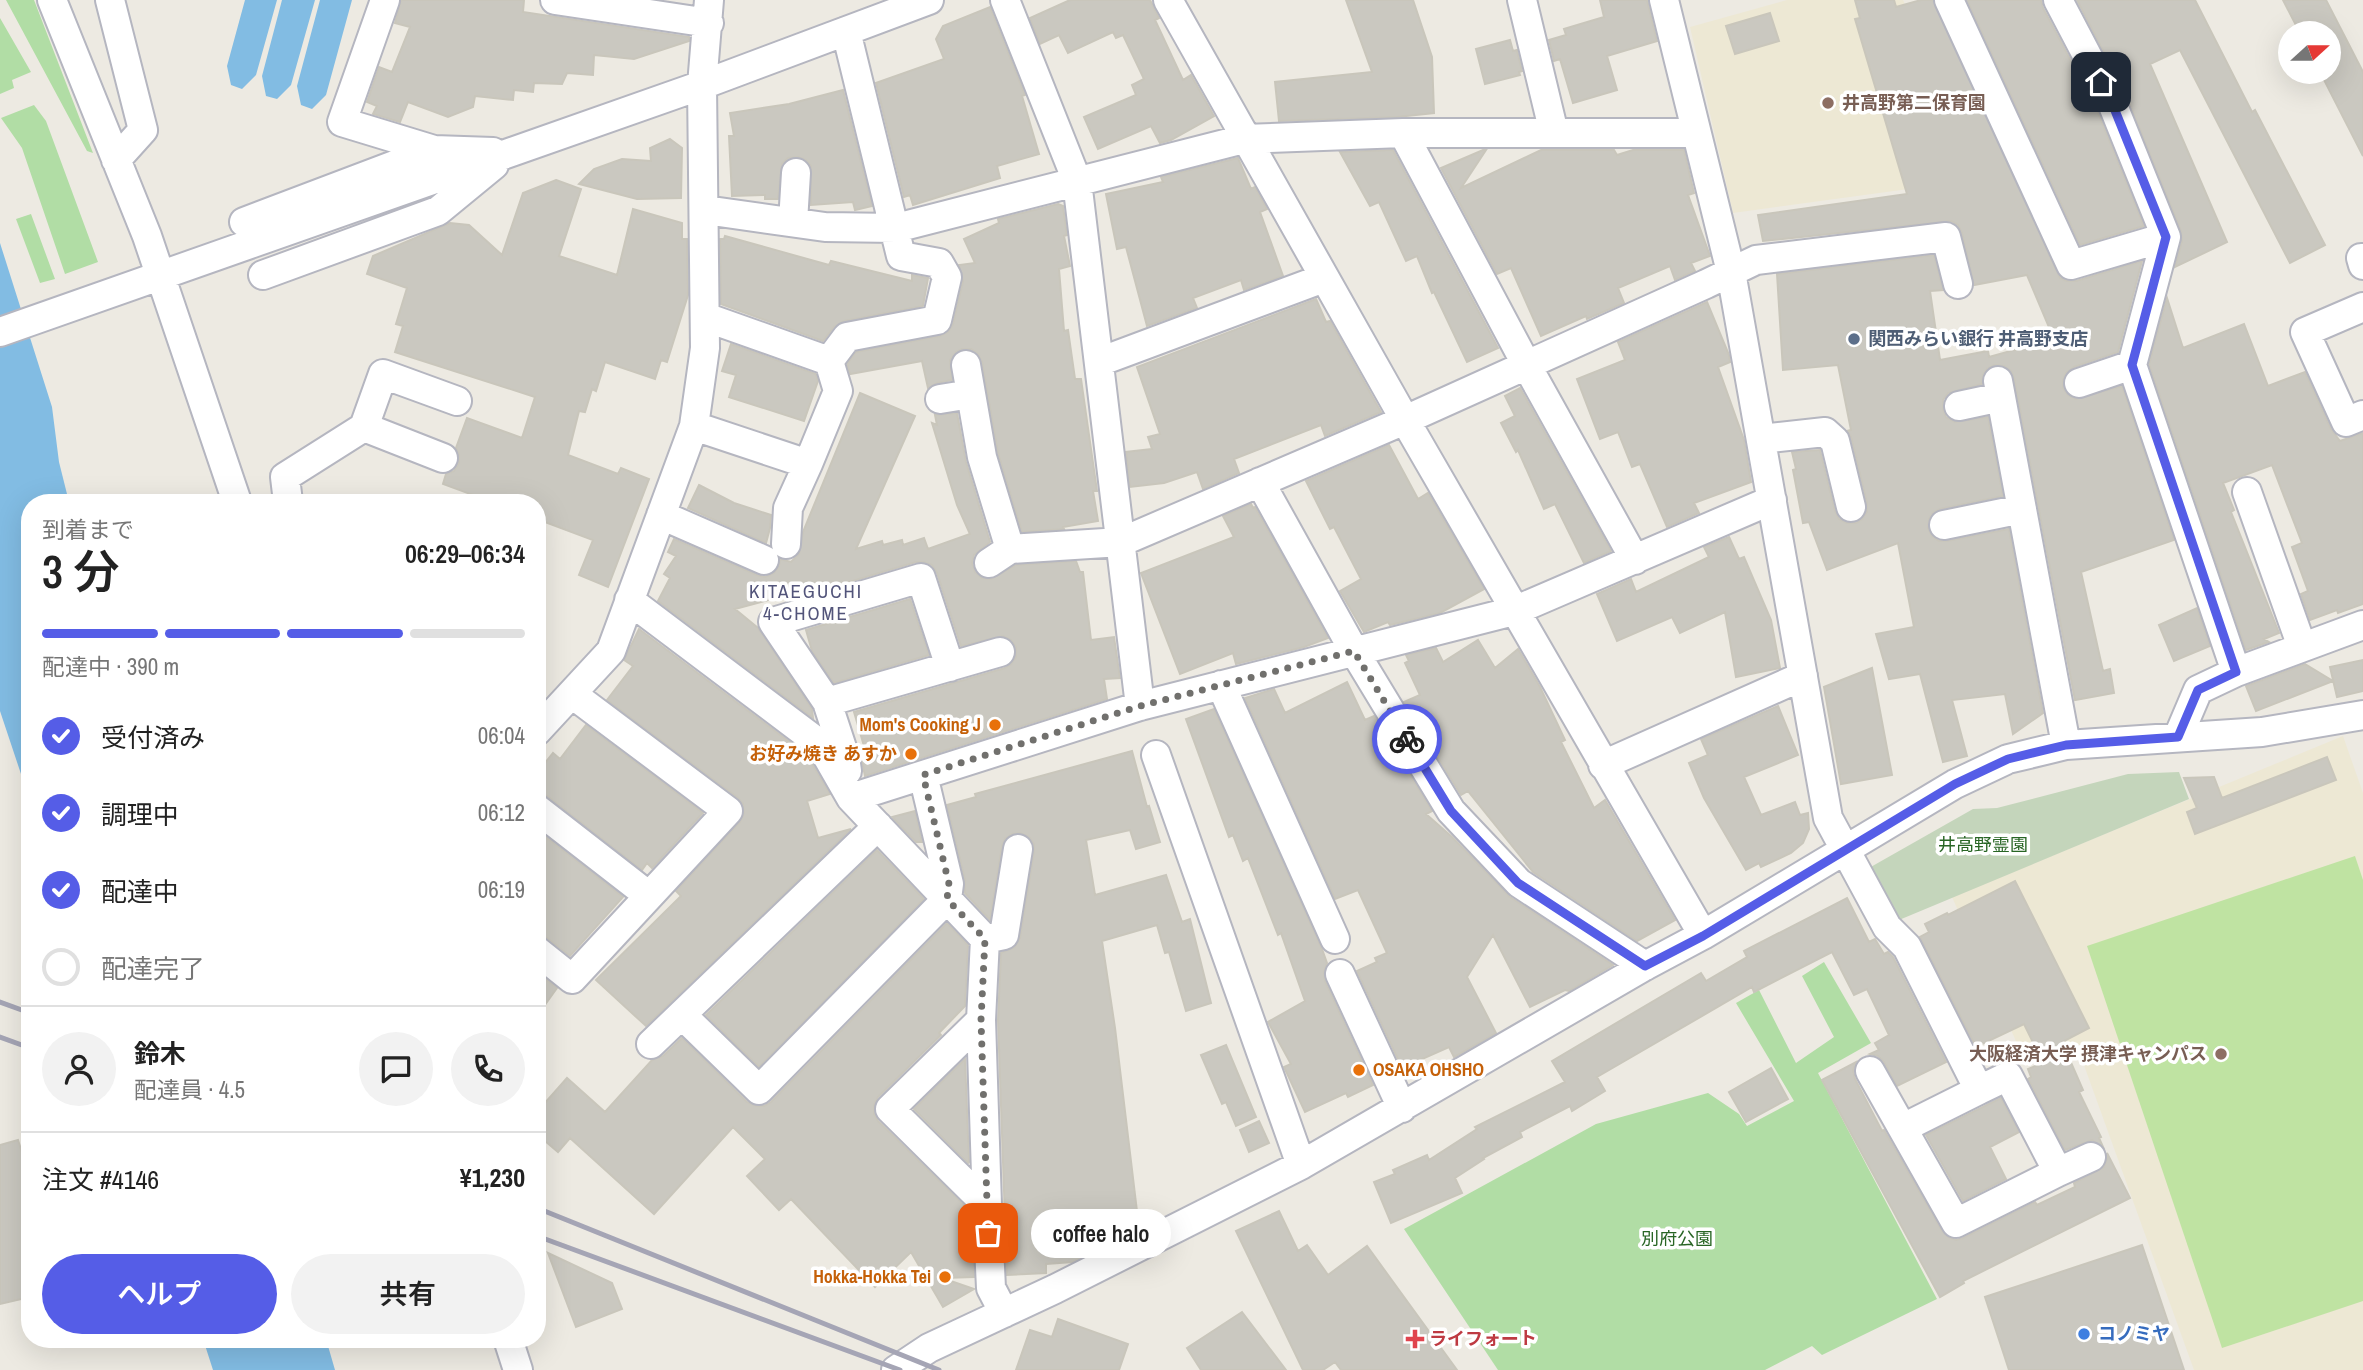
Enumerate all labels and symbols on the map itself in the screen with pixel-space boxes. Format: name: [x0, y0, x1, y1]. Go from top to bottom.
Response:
north arrow: [2278, 21, 2342, 84]
pin: [2071, 52, 2131, 112]
place label: 井高野第二保育園: [1842, 90, 1986, 115]
marker: 井高野第二保育園: [1820, 95, 1836, 111]
place label: 関西みらい銀行 井高野支店: [1868, 326, 2088, 351]
marker: 関西みらい銀行 井高野支店: [1846, 331, 1862, 347]
district label: KITAEGUCHI 4-CHOME: [749, 578, 863, 626]
courier: [1372, 704, 1442, 774]
place label: Mom's Cooking J: [859, 712, 981, 737]
marker: Mom's Cooking J: [987, 717, 1003, 733]
place label: お好み焼き あすか: [749, 741, 897, 766]
marker: お好み焼き あすか: [903, 746, 919, 762]
park label: 井高野霊園: [1938, 832, 2028, 857]
place label: 大阪経済大学 摂津キャンパス: [1969, 1041, 2207, 1066]
marker: 大阪経済大学 摂津キャンパス: [2213, 1046, 2229, 1062]
place label: OSAKA OHSHO: [1373, 1057, 1484, 1082]
marker: OSAKA OHSHO: [1351, 1062, 1367, 1078]
pin: [958, 1203, 1018, 1263]
callout: coffee halo: [1030, 1208, 1170, 1258]
park label: 別府公園: [1641, 1226, 1713, 1251]
place label: Hokka-Hokka Tei: [813, 1264, 931, 1289]
marker: Hokka-Hokka Tei: [937, 1269, 953, 1285]
place label: コノミヤ: [2098, 1321, 2170, 1346]
place label: ライフォート: [1429, 1326, 1537, 1351]
marker: コノミヤ: [2076, 1326, 2092, 1342]
marker: ライフォート: [1407, 1331, 1423, 1347]

